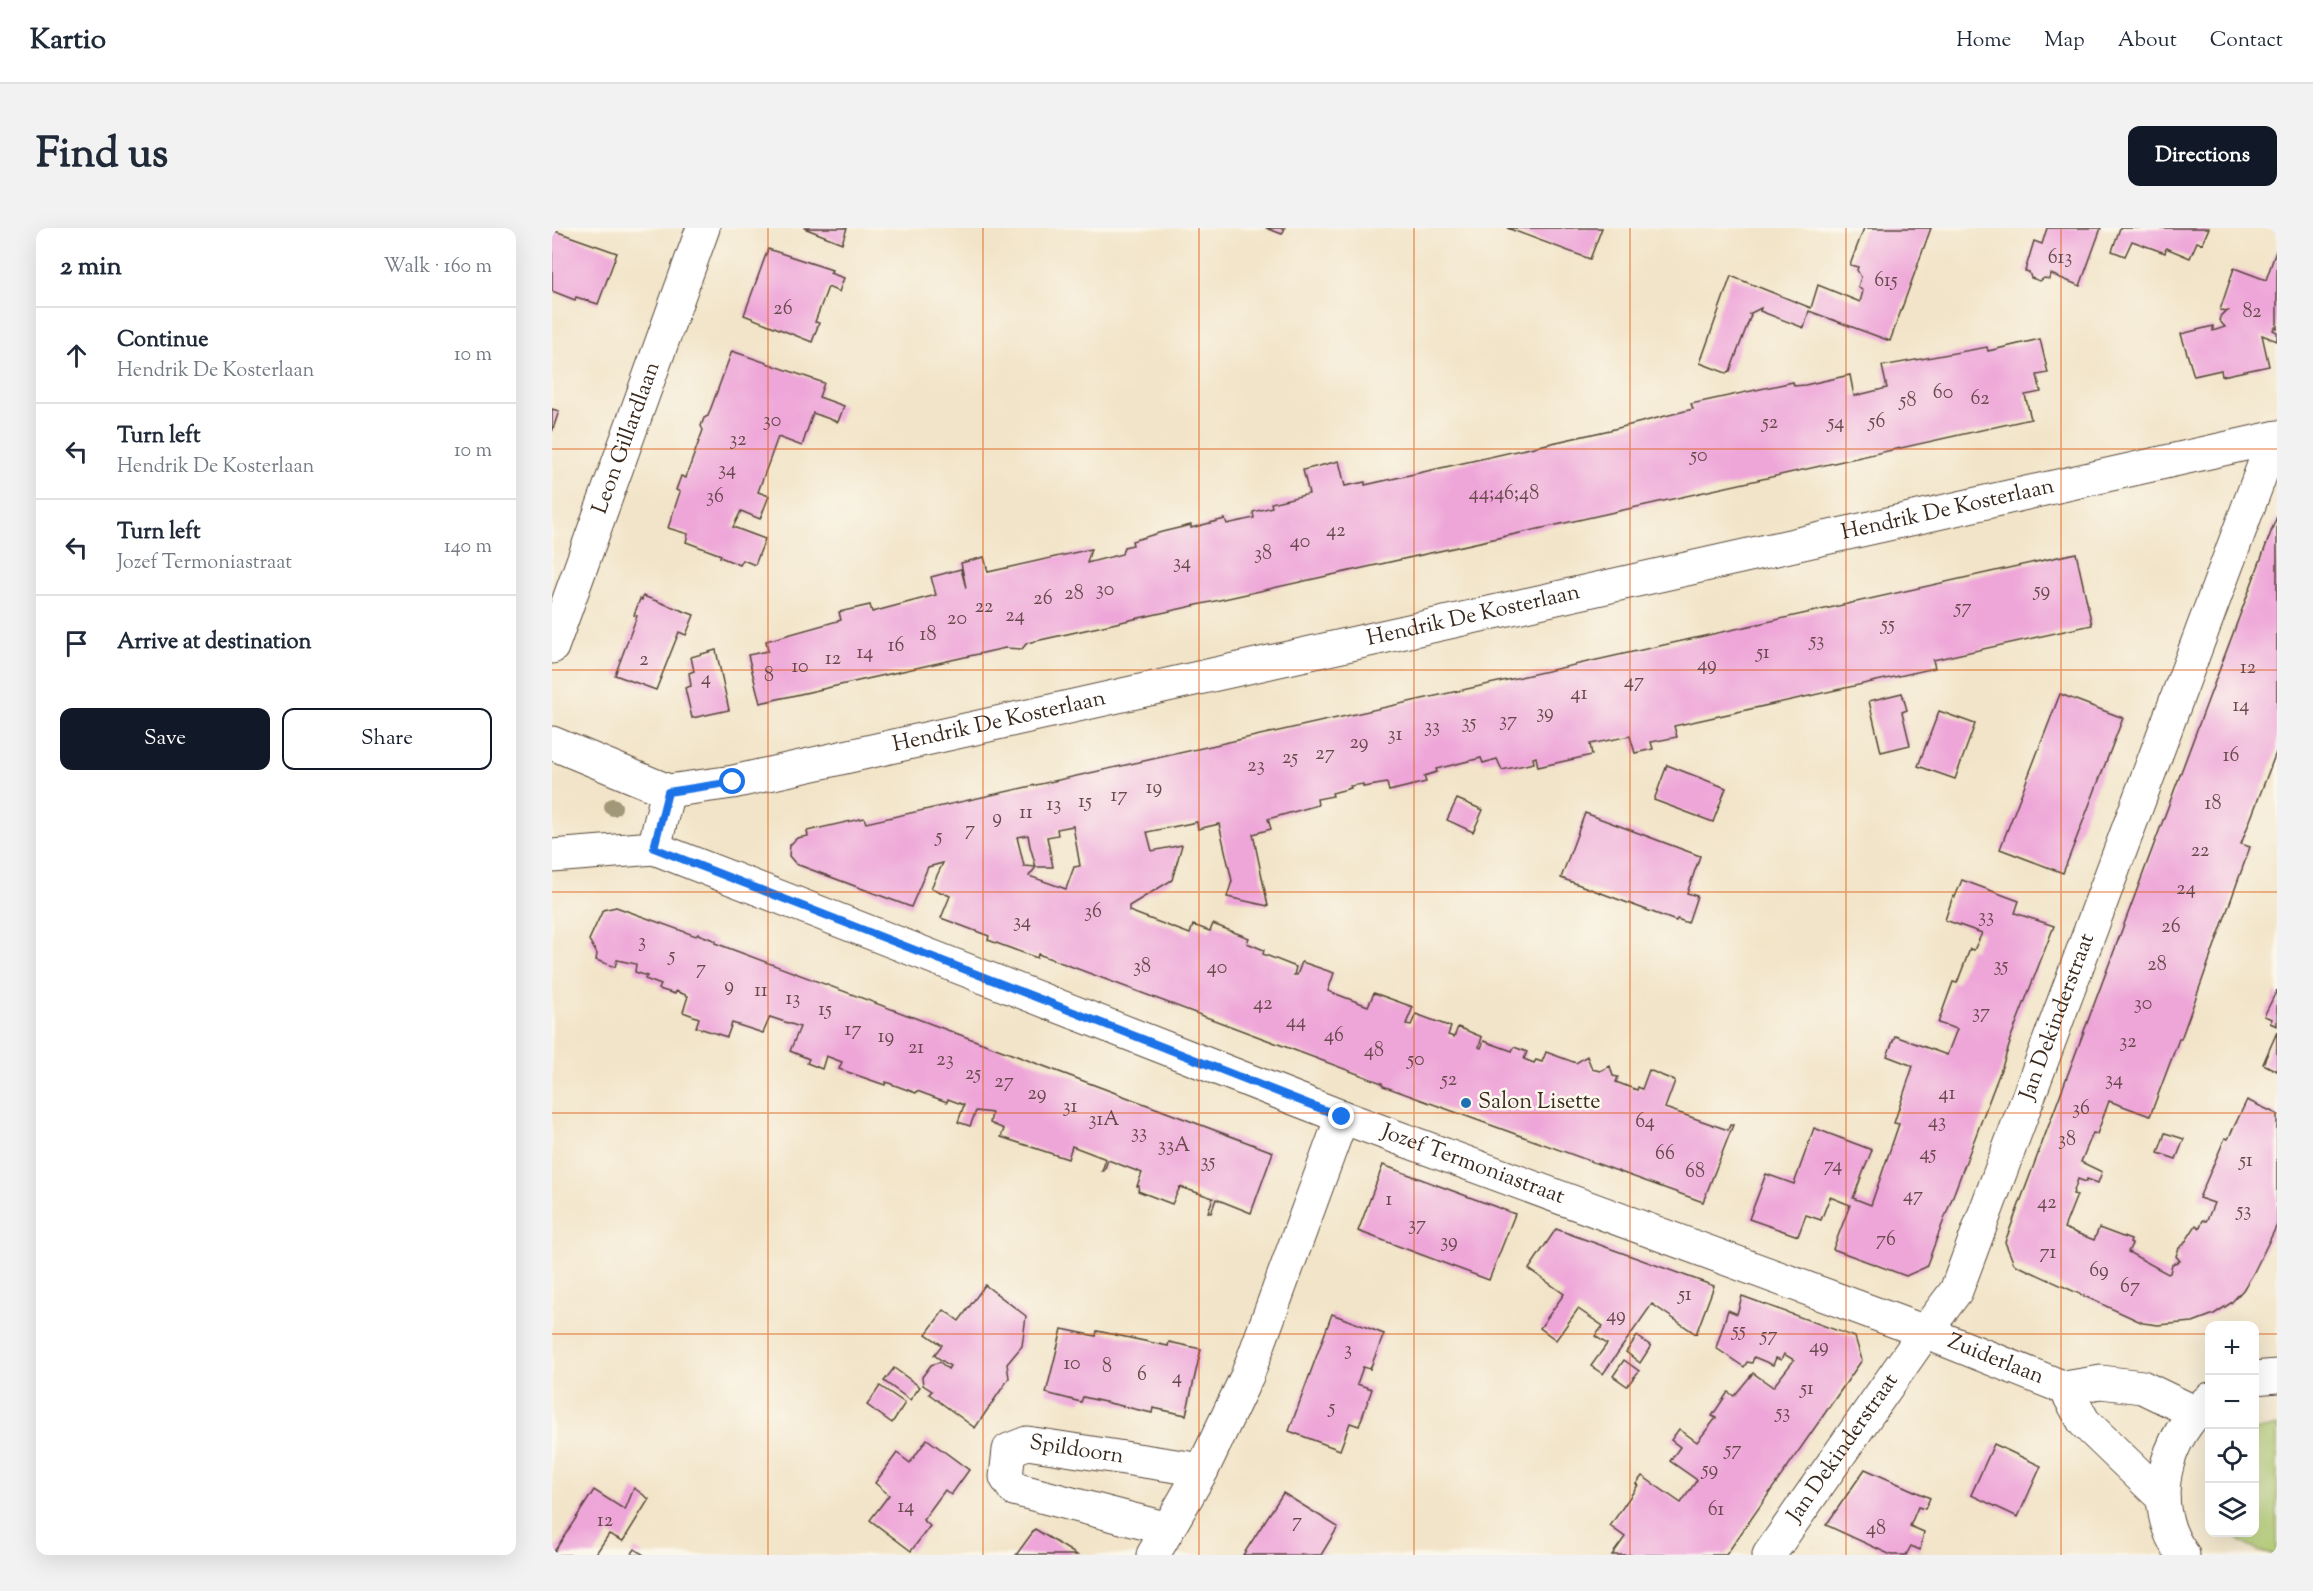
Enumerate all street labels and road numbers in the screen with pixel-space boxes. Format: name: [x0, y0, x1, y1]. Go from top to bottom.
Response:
street label: Leon Gillardlaan: [585, 358, 669, 519]
street label: Hendrik De Kosterlaan: [1838, 471, 2057, 550]
street label: Hendrik De Kosterlaan: [1364, 577, 1583, 656]
street label: Hendrik De Kosterlaan: [890, 683, 1109, 762]
street label: Jan Dekinderstraat: [2012, 929, 2104, 1106]
street label: Jozef Termoniastraat: [1376, 1116, 1569, 1214]
street label: Zuiderlaan: [1942, 1327, 2048, 1394]
street label: Jan Dekinderstraat: [1779, 1367, 1907, 1530]
street label: Spildoorn: [1027, 1428, 1126, 1474]

